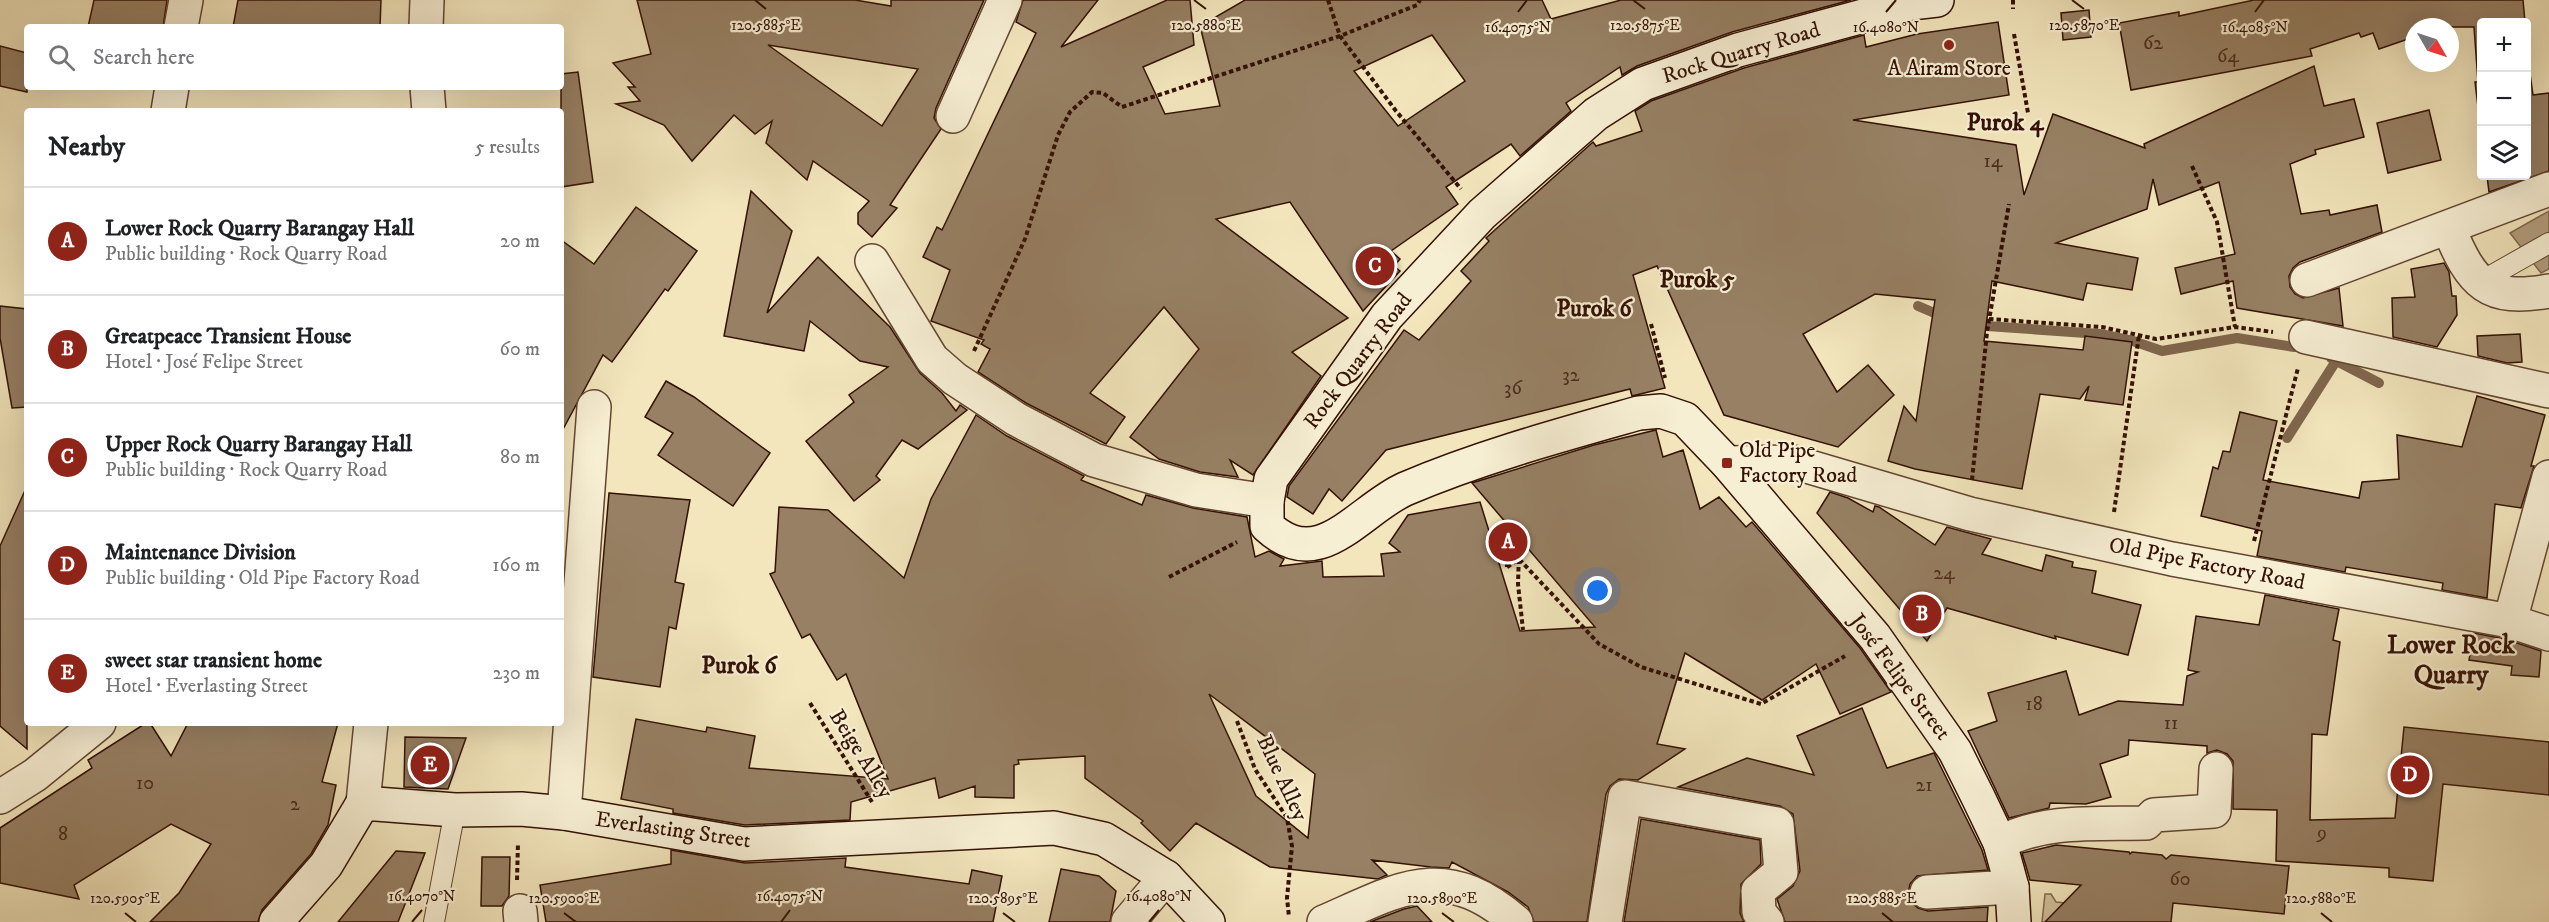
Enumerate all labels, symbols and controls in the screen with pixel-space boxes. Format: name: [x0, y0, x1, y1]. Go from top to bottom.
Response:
text: 120.5885°E: [731, 16, 801, 35]
text: 120.5880°E: [1171, 16, 1241, 35]
text: 120.5875°E: [1610, 16, 1680, 35]
street label: Rock Quarry Road: [1659, 16, 1823, 90]
text: 120.5870°E: [2049, 16, 2120, 35]
text: 16.4075°N: [1485, 18, 1551, 37]
text: 16.4080°N: [1853, 18, 1919, 37]
text: 16.4085°N: [2222, 18, 2288, 37]
north arrow: [2405, 18, 2459, 72]
map controls: [2477, 18, 2531, 180]
button: +: [2477, 18, 2531, 72]
search box: [24, 24, 564, 90]
house number: 62: [2143, 31, 2163, 56]
marker: A Airam Store: [1942, 38, 1956, 52]
icon: search: [45, 41, 78, 74]
text: Search here: [93, 44, 195, 71]
house number: 64: [2217, 44, 2239, 69]
place label: A Airam Store: [1887, 55, 2011, 82]
button: −: [2477, 72, 2531, 126]
district label: Purok 4: [1967, 108, 2045, 138]
button: layers: [2477, 126, 2531, 180]
text: Nearby: [48, 131, 125, 164]
text: 5 results: [475, 135, 540, 160]
house number: 14: [1984, 149, 2003, 174]
text: Lower Rock Quarry Barangay Hall: [105, 215, 414, 242]
text: A: [61, 229, 74, 254]
text: 20 m: [500, 229, 540, 254]
text: Public building · Rock Quarry Road: [105, 242, 387, 267]
pin: C: [1356, 244, 1394, 288]
district label: Purok 5: [1659, 265, 1735, 295]
street label: Rock Quarry Road: [1298, 287, 1418, 434]
district label: Purok 6: [1556, 294, 1633, 324]
text: Greatpeace Transient House: [105, 323, 351, 350]
text: B: [61, 337, 74, 362]
text: 60 m: [500, 337, 540, 362]
text: Hotel · José Felipe Street: [105, 350, 303, 375]
house number: 32: [1562, 363, 1580, 388]
house number: 36: [1504, 376, 1523, 401]
text: Upper Rock Quarry Barangay Hall: [105, 431, 412, 458]
place label: Old Pipe Factory Road: [1739, 437, 1857, 489]
text: C: [61, 445, 74, 470]
text: 80 m: [500, 445, 540, 470]
marker: Old Pipe Factory Road: [1720, 456, 1734, 470]
text: Public building · Rock Quarry Road: [105, 458, 387, 483]
pin: A: [1488, 520, 1528, 564]
street label: Old Pipe Factory Road: [2107, 532, 2307, 596]
text: Maintenance Division: [105, 539, 296, 566]
text: D: [60, 553, 75, 578]
text: 160 m: [492, 553, 540, 578]
house number: 24: [1933, 561, 1955, 586]
text: Public building · Old Pipe Factory Road: [105, 566, 420, 591]
your location: [1583, 576, 1612, 605]
pin: B: [1902, 592, 1942, 636]
street label: José Felipe Street: [1842, 607, 1956, 746]
district label: Lower Rock Quarry: [2387, 629, 2516, 692]
text: sweet star transient home: [105, 647, 322, 674]
district label: Purok 6: [701, 651, 778, 681]
text: E: [60, 661, 75, 686]
text: 230 m: [493, 661, 540, 686]
text: Hotel · Everlasting Street: [105, 674, 308, 699]
house number: 18: [2025, 692, 2043, 717]
street label: Beige Alley: [823, 704, 899, 804]
house number: 11: [2164, 711, 2178, 736]
street label: Blue Alley: [1250, 731, 1314, 826]
pin: E: [410, 742, 450, 788]
pin: D: [2390, 752, 2430, 798]
house number: 10: [136, 771, 154, 796]
house number: 21: [1915, 773, 1933, 798]
house number: 2: [290, 792, 300, 817]
street label: Everlasting Street: [593, 806, 753, 854]
house number: 9: [2316, 821, 2327, 846]
house number: 8: [58, 822, 68, 847]
house number: 60: [2169, 867, 2191, 892]
text: 16.4070°N: [389, 887, 455, 906]
text: 16.4075°N: [757, 887, 823, 906]
text: 16.4080°N: [1126, 887, 1192, 906]
text: 120.5905°E: [90, 889, 160, 908]
text: 120.5900°E: [529, 889, 600, 908]
text: 120.5895°E: [968, 889, 1038, 908]
text: 120.5890°E: [1407, 889, 1477, 908]
text: 120.5885°E: [1847, 889, 1917, 908]
text: 120.5880°E: [2286, 889, 2356, 908]

